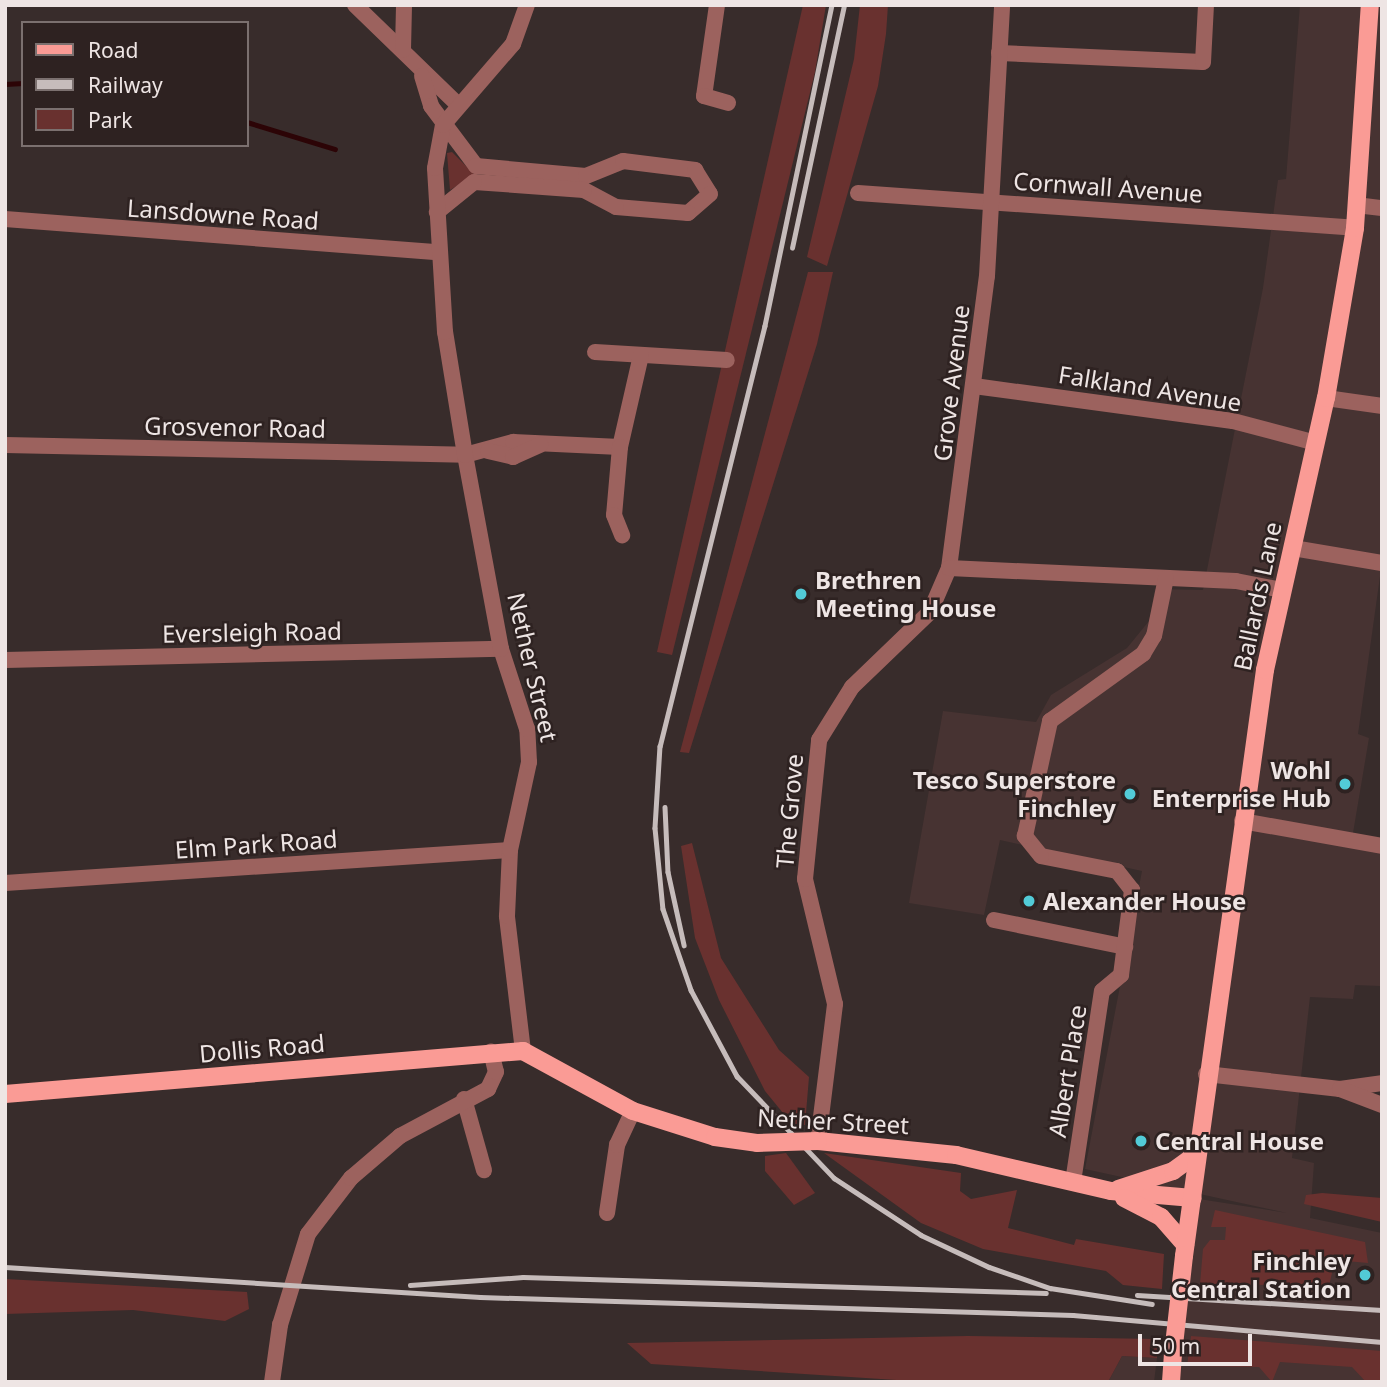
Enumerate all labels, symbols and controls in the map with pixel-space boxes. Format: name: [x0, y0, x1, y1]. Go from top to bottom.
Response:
legend: [21, 21, 248, 147]
text: Road: [88, 36, 138, 64]
text: Railway: [88, 71, 163, 99]
text: Park: [88, 106, 132, 134]
street label: Cornwall Avenue: [1012, 166, 1204, 208]
street label: Lansdowne Road: [126, 193, 320, 235]
street label: Grove Avenue: [927, 303, 975, 463]
street label: Falkland Avenue: [1057, 359, 1243, 417]
street label: Grosvenor Road: [144, 411, 326, 443]
street label: Ballards Lane: [1227, 519, 1287, 673]
place label: Brethren Meeting House: [815, 566, 996, 622]
marker: Brethren Meeting House: [793, 586, 809, 602]
street label: Nether Street: [502, 590, 564, 744]
street label: Eversleigh Road: [162, 616, 342, 648]
street label: The Grove: [770, 753, 808, 869]
place label: Wohl Enterprise Hub: [1152, 756, 1331, 812]
place label: Tesco Superstore Finchley: [913, 766, 1116, 822]
marker: Wohl Enterprise Hub: [1337, 776, 1353, 792]
marker: Tesco Superstore Finchley: [1122, 786, 1138, 802]
street label: Elm Park Road: [174, 824, 338, 864]
place label: Alexander House: [1043, 887, 1246, 915]
marker: Alexander House: [1021, 893, 1037, 909]
street label: Albert Place: [1042, 1003, 1092, 1139]
street label: Dollis Road: [198, 1028, 326, 1068]
street label: Nether Street: [756, 1103, 910, 1139]
place label: Central House: [1155, 1127, 1324, 1155]
marker: Central House: [1133, 1133, 1149, 1149]
place label: Finchley Central Station: [1171, 1247, 1351, 1303]
marker: Finchley Central Station: [1357, 1267, 1373, 1283]
scale bar: [1142, 1320, 1256, 1364]
text: 50 m: [1151, 1332, 1200, 1360]

